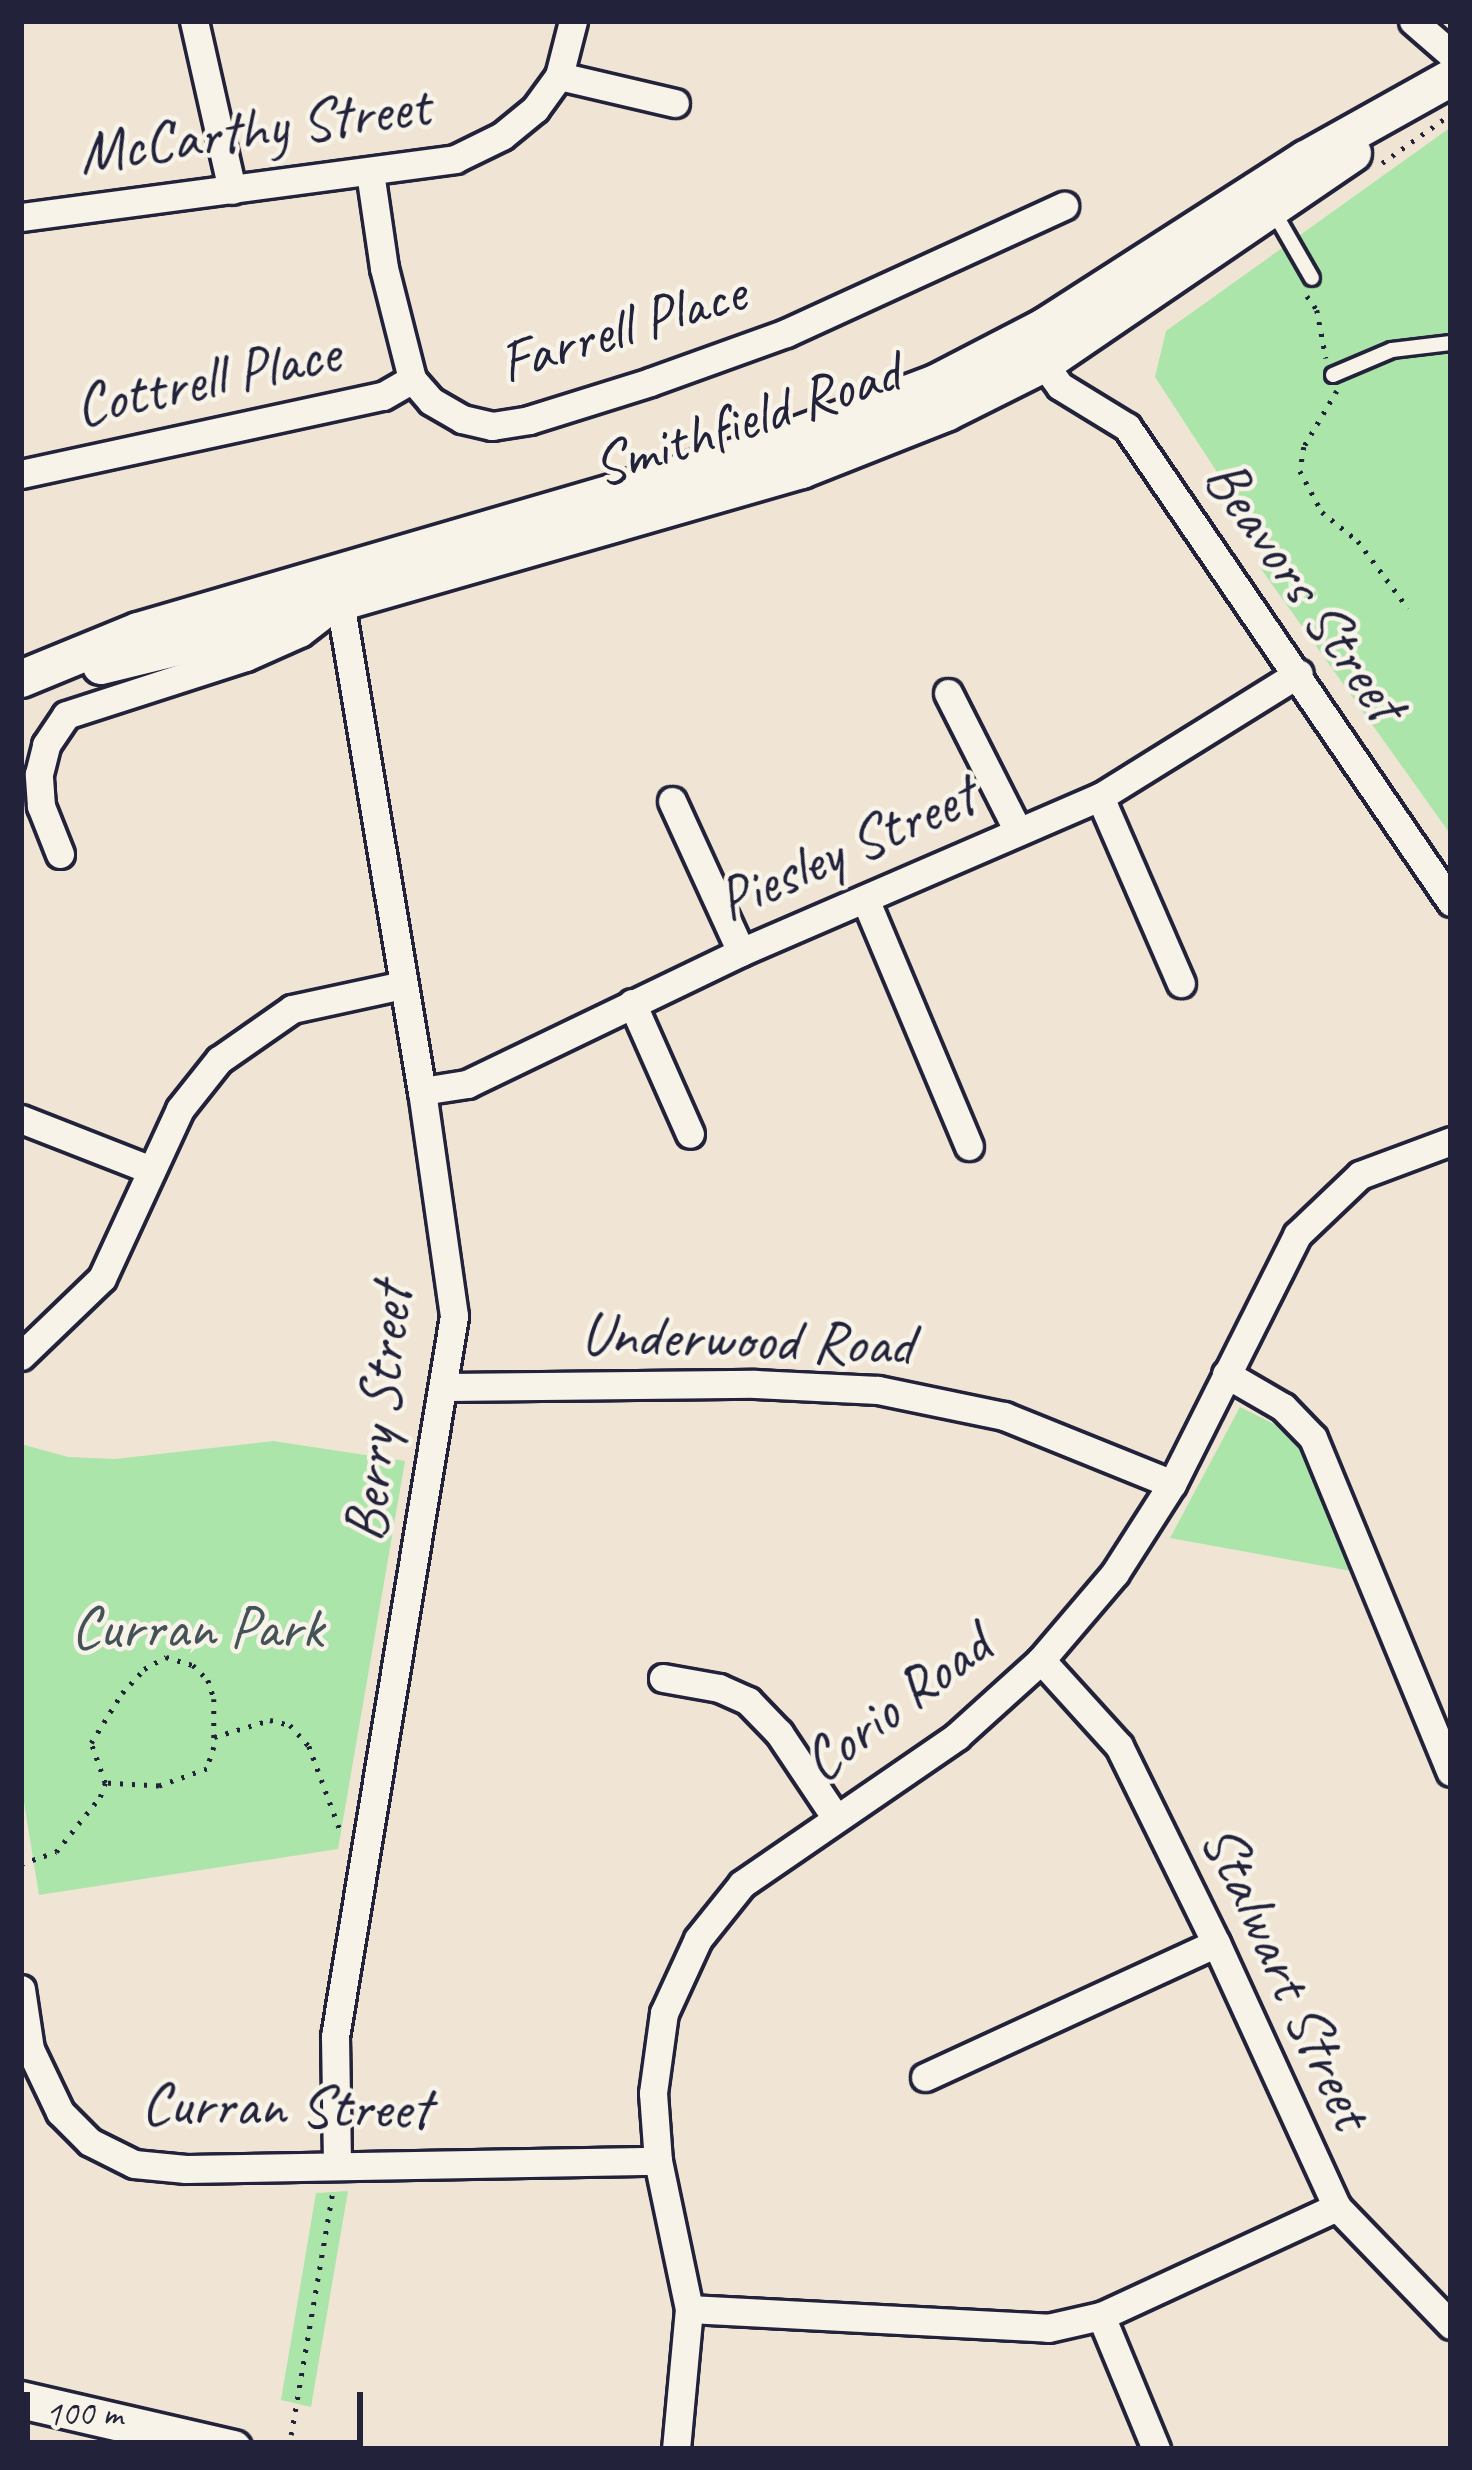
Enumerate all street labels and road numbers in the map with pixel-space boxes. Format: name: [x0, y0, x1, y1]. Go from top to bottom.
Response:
street label: McCarthy Street: [73, 69, 435, 189]
street label: Farrell Place: [490, 255, 754, 399]
street label: Cottrell Place: [67, 316, 347, 442]
street label: Smithfield Road: [584, 336, 908, 502]
street label: Beavors Street: [1189, 445, 1421, 735]
street label: Piesley Street: [706, 759, 986, 937]
street label: Berry Street: [329, 1280, 427, 1546]
street label: Underwood Road: [580, 1297, 914, 1381]
street label: Corio Road: [787, 1609, 1005, 1797]
street label: Stalwart Street: [1185, 1812, 1389, 2140]
street label: Curran Street: [141, 2067, 431, 2145]

